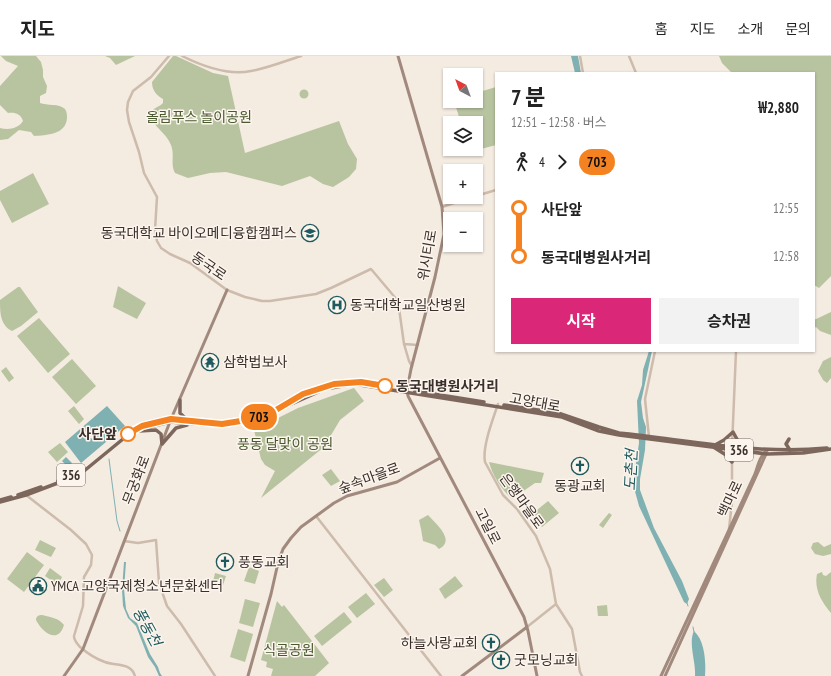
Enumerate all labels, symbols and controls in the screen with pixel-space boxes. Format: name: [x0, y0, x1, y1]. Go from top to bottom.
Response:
text: 지도: [20, 17, 55, 41]
text: 홈: [655, 20, 668, 38]
text: 지도: [690, 20, 715, 38]
text: 소개: [737, 20, 763, 38]
text: 문의: [785, 20, 811, 38]
north arrow: [443, 68, 483, 108]
map controls: [443, 68, 483, 252]
text: 7 분: [511, 83, 545, 111]
text: ₩2,880: [758, 98, 799, 117]
park label: 올림푸스 놀이공원: [146, 108, 252, 126]
text: 12:51 – 12:58 · 버스: [511, 114, 607, 131]
button: layers: [443, 116, 483, 156]
icon: walk: [511, 151, 533, 173]
icon: forward: [551, 151, 573, 173]
text: 703: [587, 153, 607, 171]
text: 4: [539, 154, 545, 171]
button: +: [443, 164, 483, 204]
text: 사단앞: [541, 200, 582, 219]
text: 12:55: [773, 200, 799, 217]
button: −: [443, 212, 483, 252]
school or university icon: 동국대학교 바이오메디융합캠퍼스: [300, 223, 320, 243]
place label: 동국대학교 바이오메디융합캠퍼스: [101, 224, 297, 242]
street label: 위시티로: [414, 228, 440, 282]
street label: 동국로: [188, 248, 230, 284]
text: 동국대병원사거리: [541, 248, 651, 267]
text: 12:58: [773, 248, 799, 265]
hospital icon: 동국대학교일산병원: [327, 295, 347, 315]
place label: 동국대학교일산병원: [350, 296, 466, 314]
button: 시작: [511, 298, 651, 344]
button: 승차권: [659, 298, 799, 344]
temple icon: 삼학법보사: [200, 352, 220, 372]
place label: 삼학법보사: [223, 353, 288, 371]
place label: 동국대병원사거리: [396, 377, 499, 395]
marker: 동국대병원사거리: [377, 378, 393, 394]
street label: 고양대로: [508, 389, 562, 415]
line badge: 703: [236, 404, 282, 430]
text: 703: [249, 408, 269, 426]
place label: 사단앞: [78, 425, 117, 443]
marker: 사단앞: [120, 426, 136, 442]
park label: 풍동 달맞이 공원: [237, 435, 333, 453]
road number: 356: [725, 439, 753, 461]
water label: 도촌천: [620, 447, 641, 491]
street label: 무궁화로: [118, 453, 154, 507]
church icon: 동광교회: [570, 456, 590, 476]
street label: 숲속마을로: [336, 458, 402, 497]
road number: 356: [57, 464, 85, 486]
street label: 은행마을로: [496, 470, 548, 532]
place label: 동광교회: [554, 477, 606, 495]
street label: 백마로: [714, 478, 746, 520]
street label: 고일로: [471, 505, 505, 547]
church icon: 풍동교회: [215, 552, 235, 572]
place label: 풍동교회: [238, 553, 290, 571]
public building icon: YMCA 고양국제청소년문화센터: [28, 576, 48, 596]
place label: YMCA 고양국제청소년문화센터: [51, 577, 223, 595]
water label: 풍동천: [129, 604, 167, 651]
church icon: 하늘사랑교회: [481, 633, 501, 653]
place label: 하늘사랑교회: [401, 634, 478, 652]
park label: 식골공원: [263, 641, 315, 659]
church icon: 굿모닝교회: [491, 650, 511, 670]
place label: 굿모닝교회: [514, 651, 578, 669]

